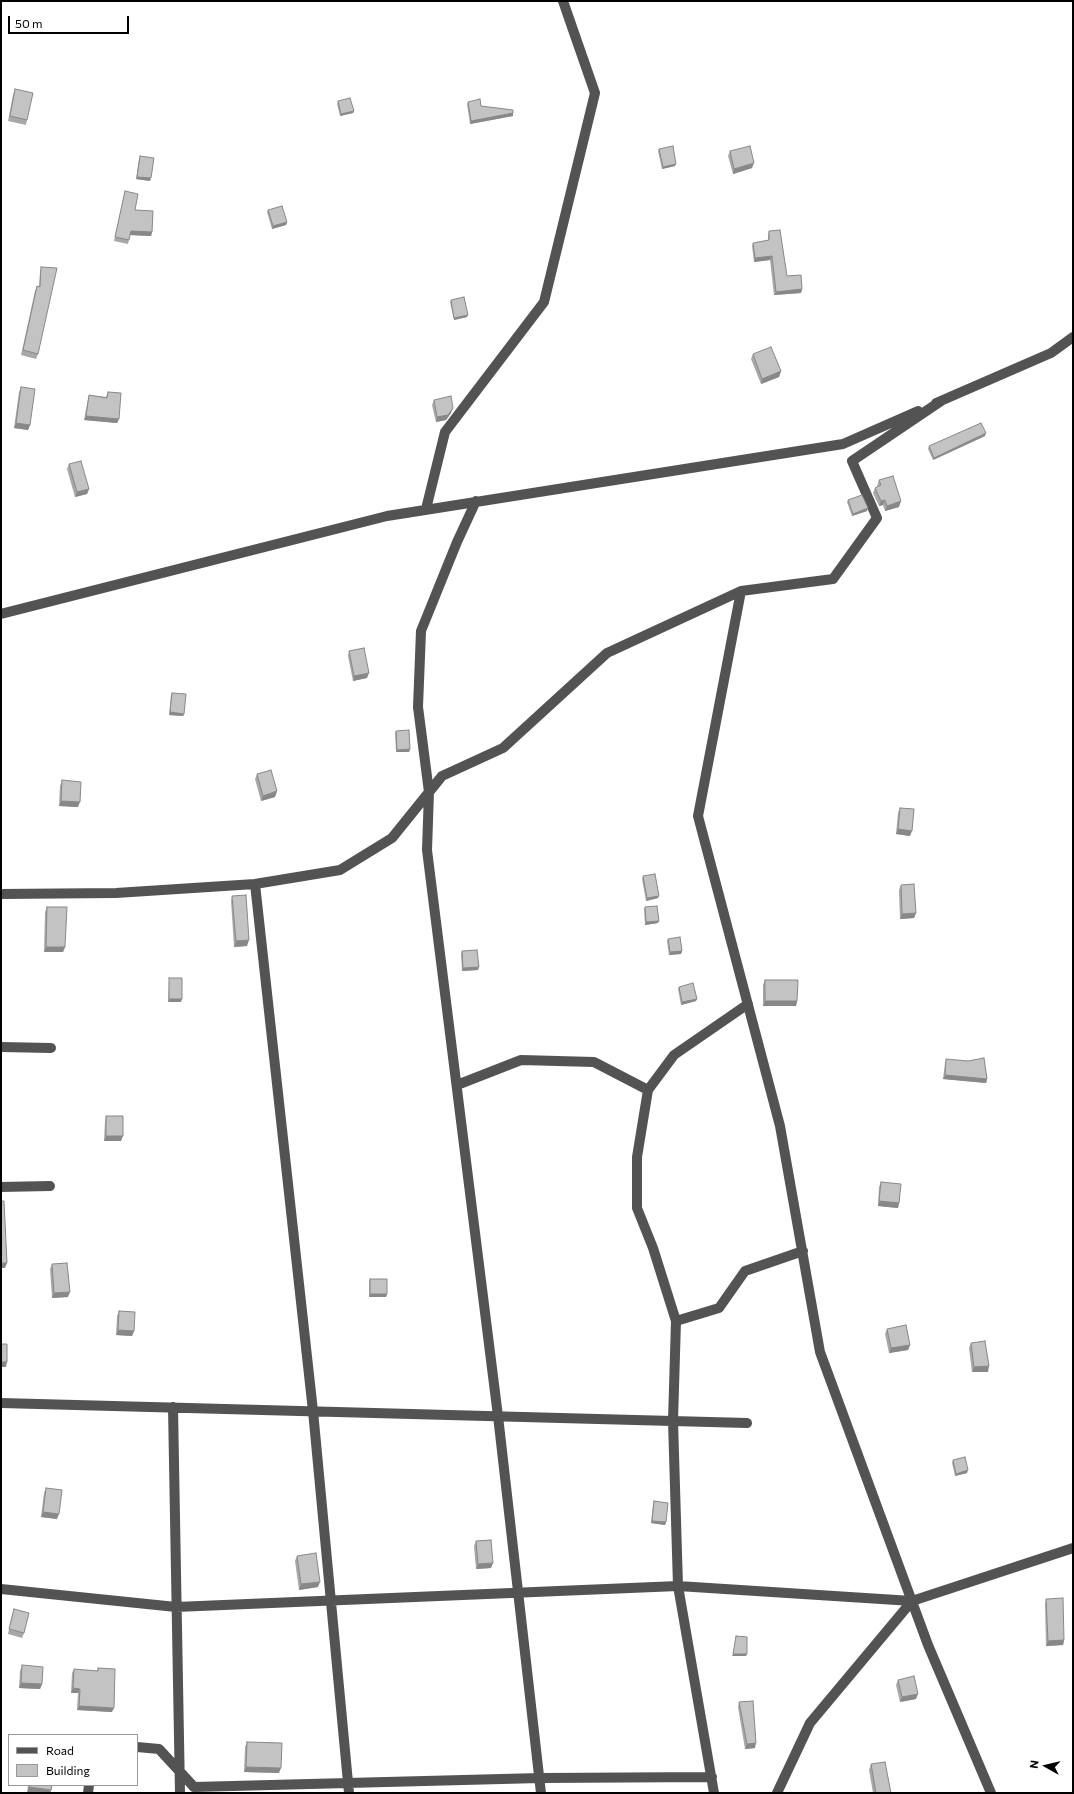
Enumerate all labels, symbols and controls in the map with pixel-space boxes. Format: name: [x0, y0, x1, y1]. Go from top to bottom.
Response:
scale bar: [10, 8, 131, 34]
text: 50 m: [15, 16, 43, 30]
legend: [8, 1734, 138, 1786]
text: Road: [46, 1743, 74, 1757]
north arrow: [1026, 1746, 1066, 1786]
text: N: [1027, 1759, 1041, 1769]
text: Building: [46, 1763, 90, 1777]

